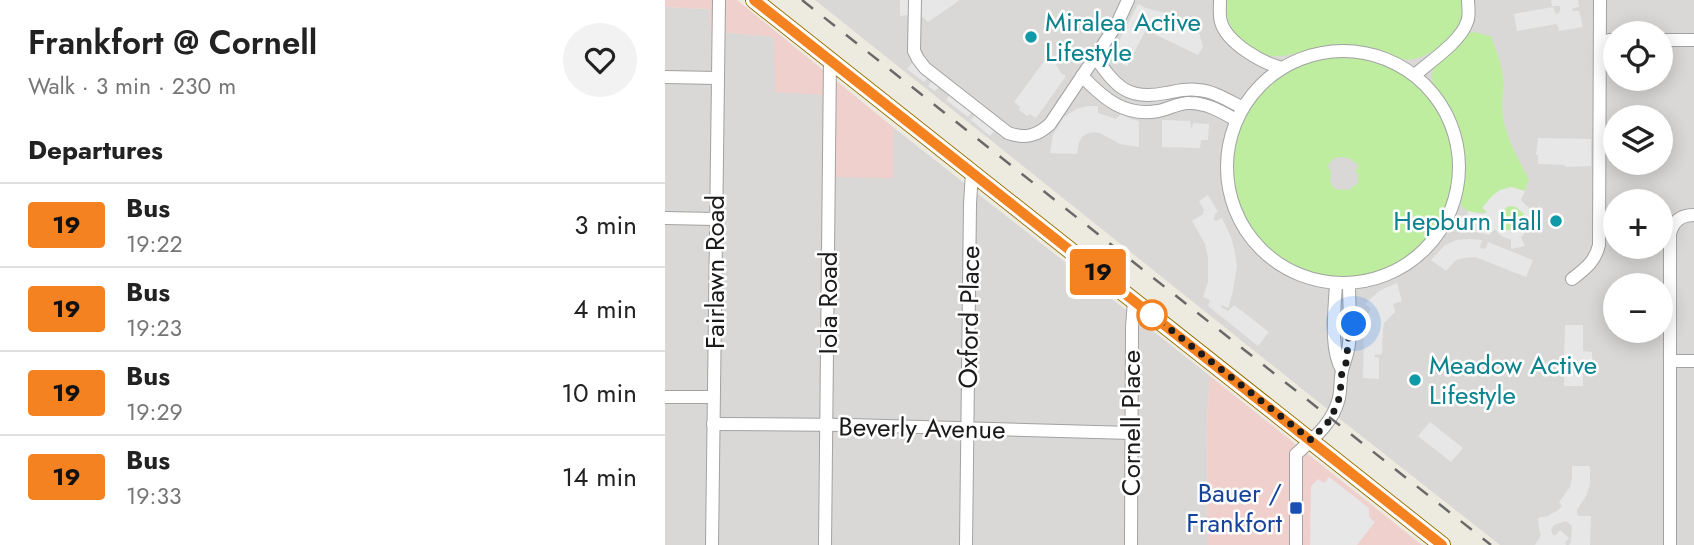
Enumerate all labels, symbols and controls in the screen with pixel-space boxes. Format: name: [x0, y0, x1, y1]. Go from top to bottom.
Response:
place label: Miralea Active Lifestyle: [1045, 3, 1201, 71]
text: Frankfort @ Cornell: [28, 19, 317, 66]
map controls: [1603, 21, 1673, 343]
button: locate: [1603, 21, 1673, 91]
button: heart: [563, 23, 637, 97]
marker: Miralea Active Lifestyle: [1023, 29, 1039, 45]
text: Walk · 3 min · 230 m: [28, 69, 236, 103]
button: layers: [1603, 105, 1673, 175]
text: Departures: [28, 131, 163, 169]
text: Bus: [126, 189, 170, 227]
button: +: [1603, 189, 1673, 259]
street label: Fairlawn Road: [696, 195, 734, 349]
place label: Hepburn Hall: [1393, 202, 1542, 240]
text: 3 min: [574, 206, 637, 244]
text: 19: [52, 207, 81, 242]
marker: Hepburn Hall: [1548, 213, 1564, 229]
text: 19:22: [126, 227, 183, 261]
street label: Oxford Place: [949, 245, 989, 389]
line badge: 19: [1067, 249, 1129, 295]
street label: Iola Road: [809, 252, 847, 354]
text: 19: [1084, 254, 1112, 289]
text: Bus: [126, 273, 170, 311]
button: −: [1603, 273, 1673, 343]
text: 4 min: [573, 290, 637, 328]
text: 19: [52, 291, 81, 326]
unlabelled marker: [1137, 300, 1167, 330]
your location: [1336, 306, 1371, 341]
text: 19:23: [126, 311, 182, 345]
place label: Meadow Active Lifestyle: [1429, 346, 1597, 414]
street label: Cornell Place: [1112, 350, 1150, 496]
text: Bus: [126, 357, 170, 395]
marker: Meadow Active Lifestyle: [1407, 372, 1423, 388]
text: 10 min: [561, 374, 637, 412]
text: 19: [52, 375, 81, 410]
text: 19:29: [126, 395, 183, 429]
street label: Beverly Avenue: [838, 408, 1006, 448]
text: Bus: [126, 441, 170, 479]
text: 14 min: [562, 458, 637, 496]
text: 19: [52, 459, 81, 494]
place label: Bauer / Frankfort: [1186, 474, 1283, 542]
text: 19:33: [126, 479, 182, 513]
marker: Bauer / Frankfort: [1288, 500, 1304, 516]

